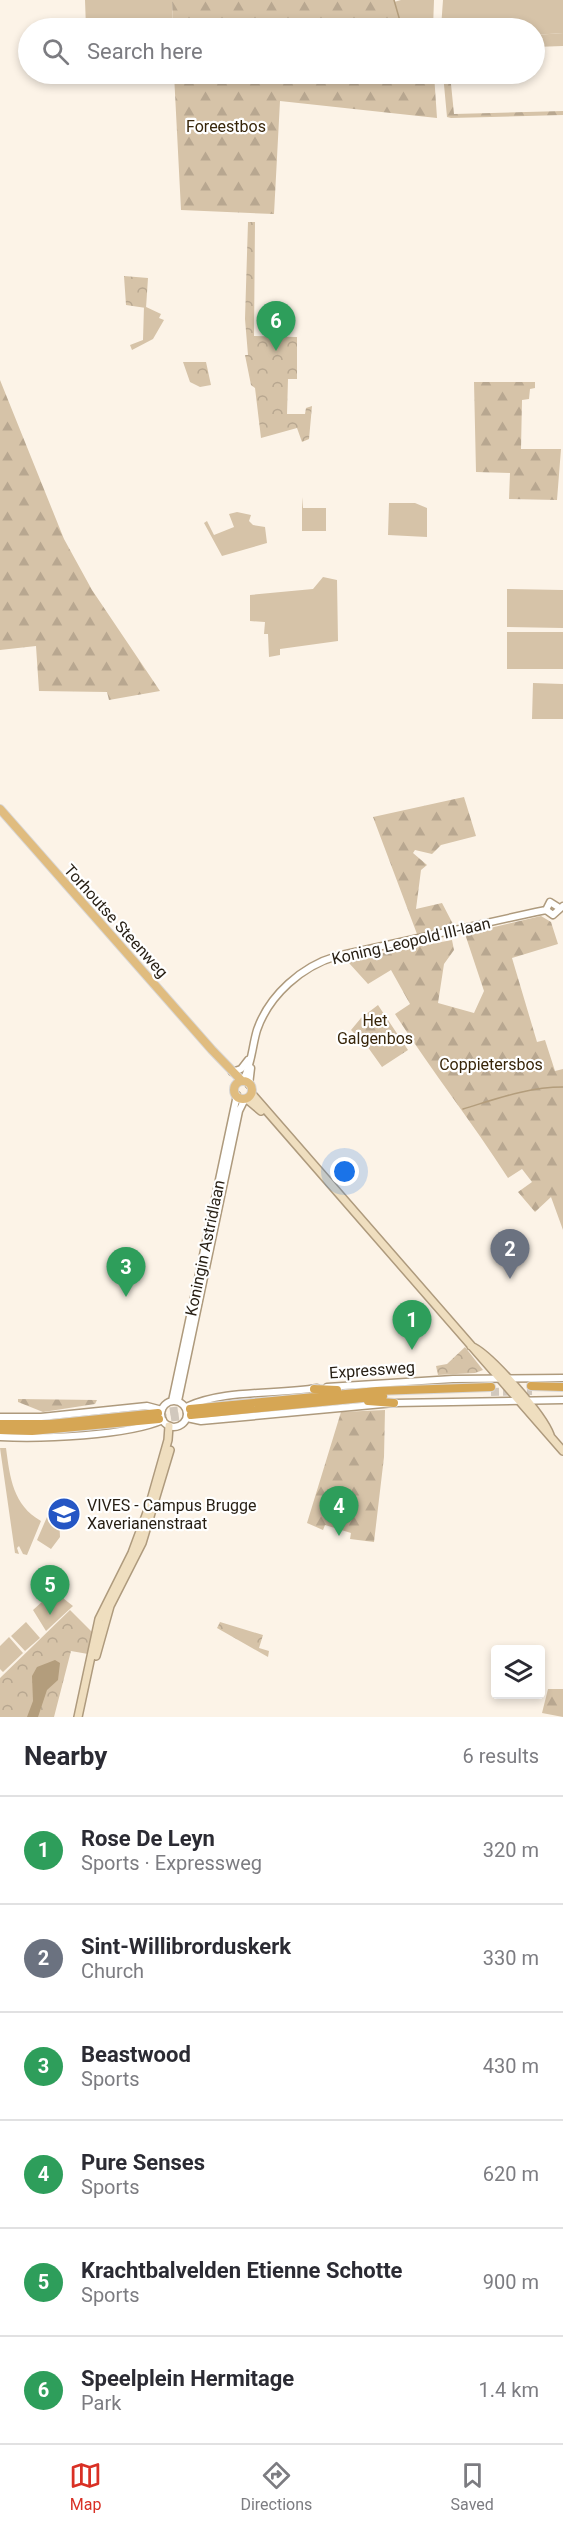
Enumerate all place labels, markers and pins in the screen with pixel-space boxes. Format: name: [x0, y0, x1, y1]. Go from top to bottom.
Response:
pin: 6: [256, 302, 296, 351]
pin: 2: [490, 1230, 530, 1279]
pin: 3: [106, 1248, 146, 1297]
pin: 1: [392, 1300, 432, 1350]
pin: 4: [320, 1486, 358, 1536]
school or university icon: VIVES - Campus Brugge Xaverianenstraat: [46, 1496, 82, 1532]
place label: VIVES - Campus Brugge Xaverianenstraat: [87, 1496, 257, 1533]
pin: 5: [31, 1566, 70, 1615]

